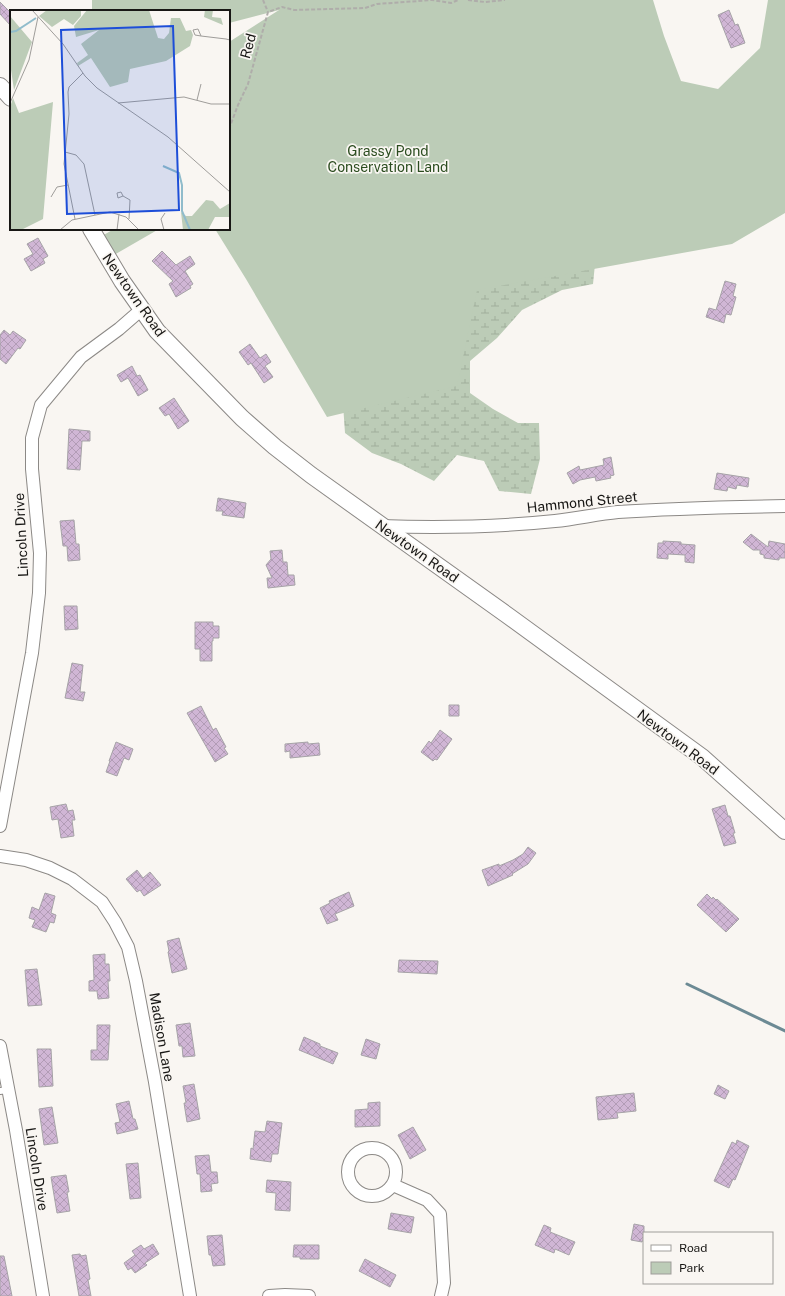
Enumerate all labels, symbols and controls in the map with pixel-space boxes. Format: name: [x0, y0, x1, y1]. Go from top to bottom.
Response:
inset map: [10, 10, 230, 230]
street label: Red: [237, 32, 259, 60]
park label: Grassy Pond Conservation Land: [328, 143, 448, 175]
street label: Newtown Road: [99, 250, 169, 340]
street label: Hammond Street: [526, 488, 638, 516]
street label: Lincoln Drive: [11, 492, 31, 578]
street label: Newtown Road: [372, 516, 462, 586]
street label: Newtown Road: [634, 706, 722, 778]
street label: Madison Lane: [146, 991, 178, 1083]
street label: Lincoln Drive: [23, 1126, 52, 1212]
legend: [643, 1232, 773, 1284]
text: Road: [679, 1241, 707, 1255]
text: Park: [679, 1261, 705, 1275]

